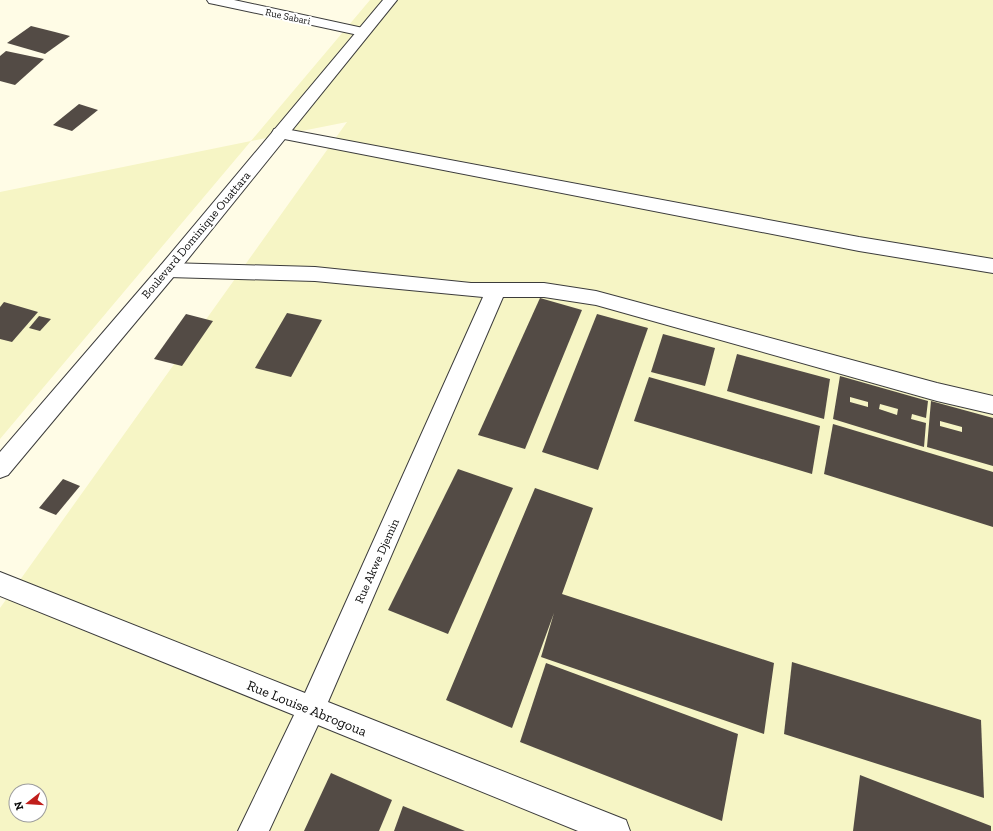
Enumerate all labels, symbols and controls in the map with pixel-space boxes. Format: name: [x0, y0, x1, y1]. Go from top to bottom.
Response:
street label: Rue Sabari: [264, 6, 312, 28]
street label: Boulevard Dominique Ouattara: [139, 168, 254, 302]
street label: Rue Akwe Djemin: [352, 516, 403, 606]
street label: Rue Louise Abrogoua: [245, 677, 369, 740]
north arrow: [8, 783, 48, 823]
text: N: [11, 799, 26, 812]

